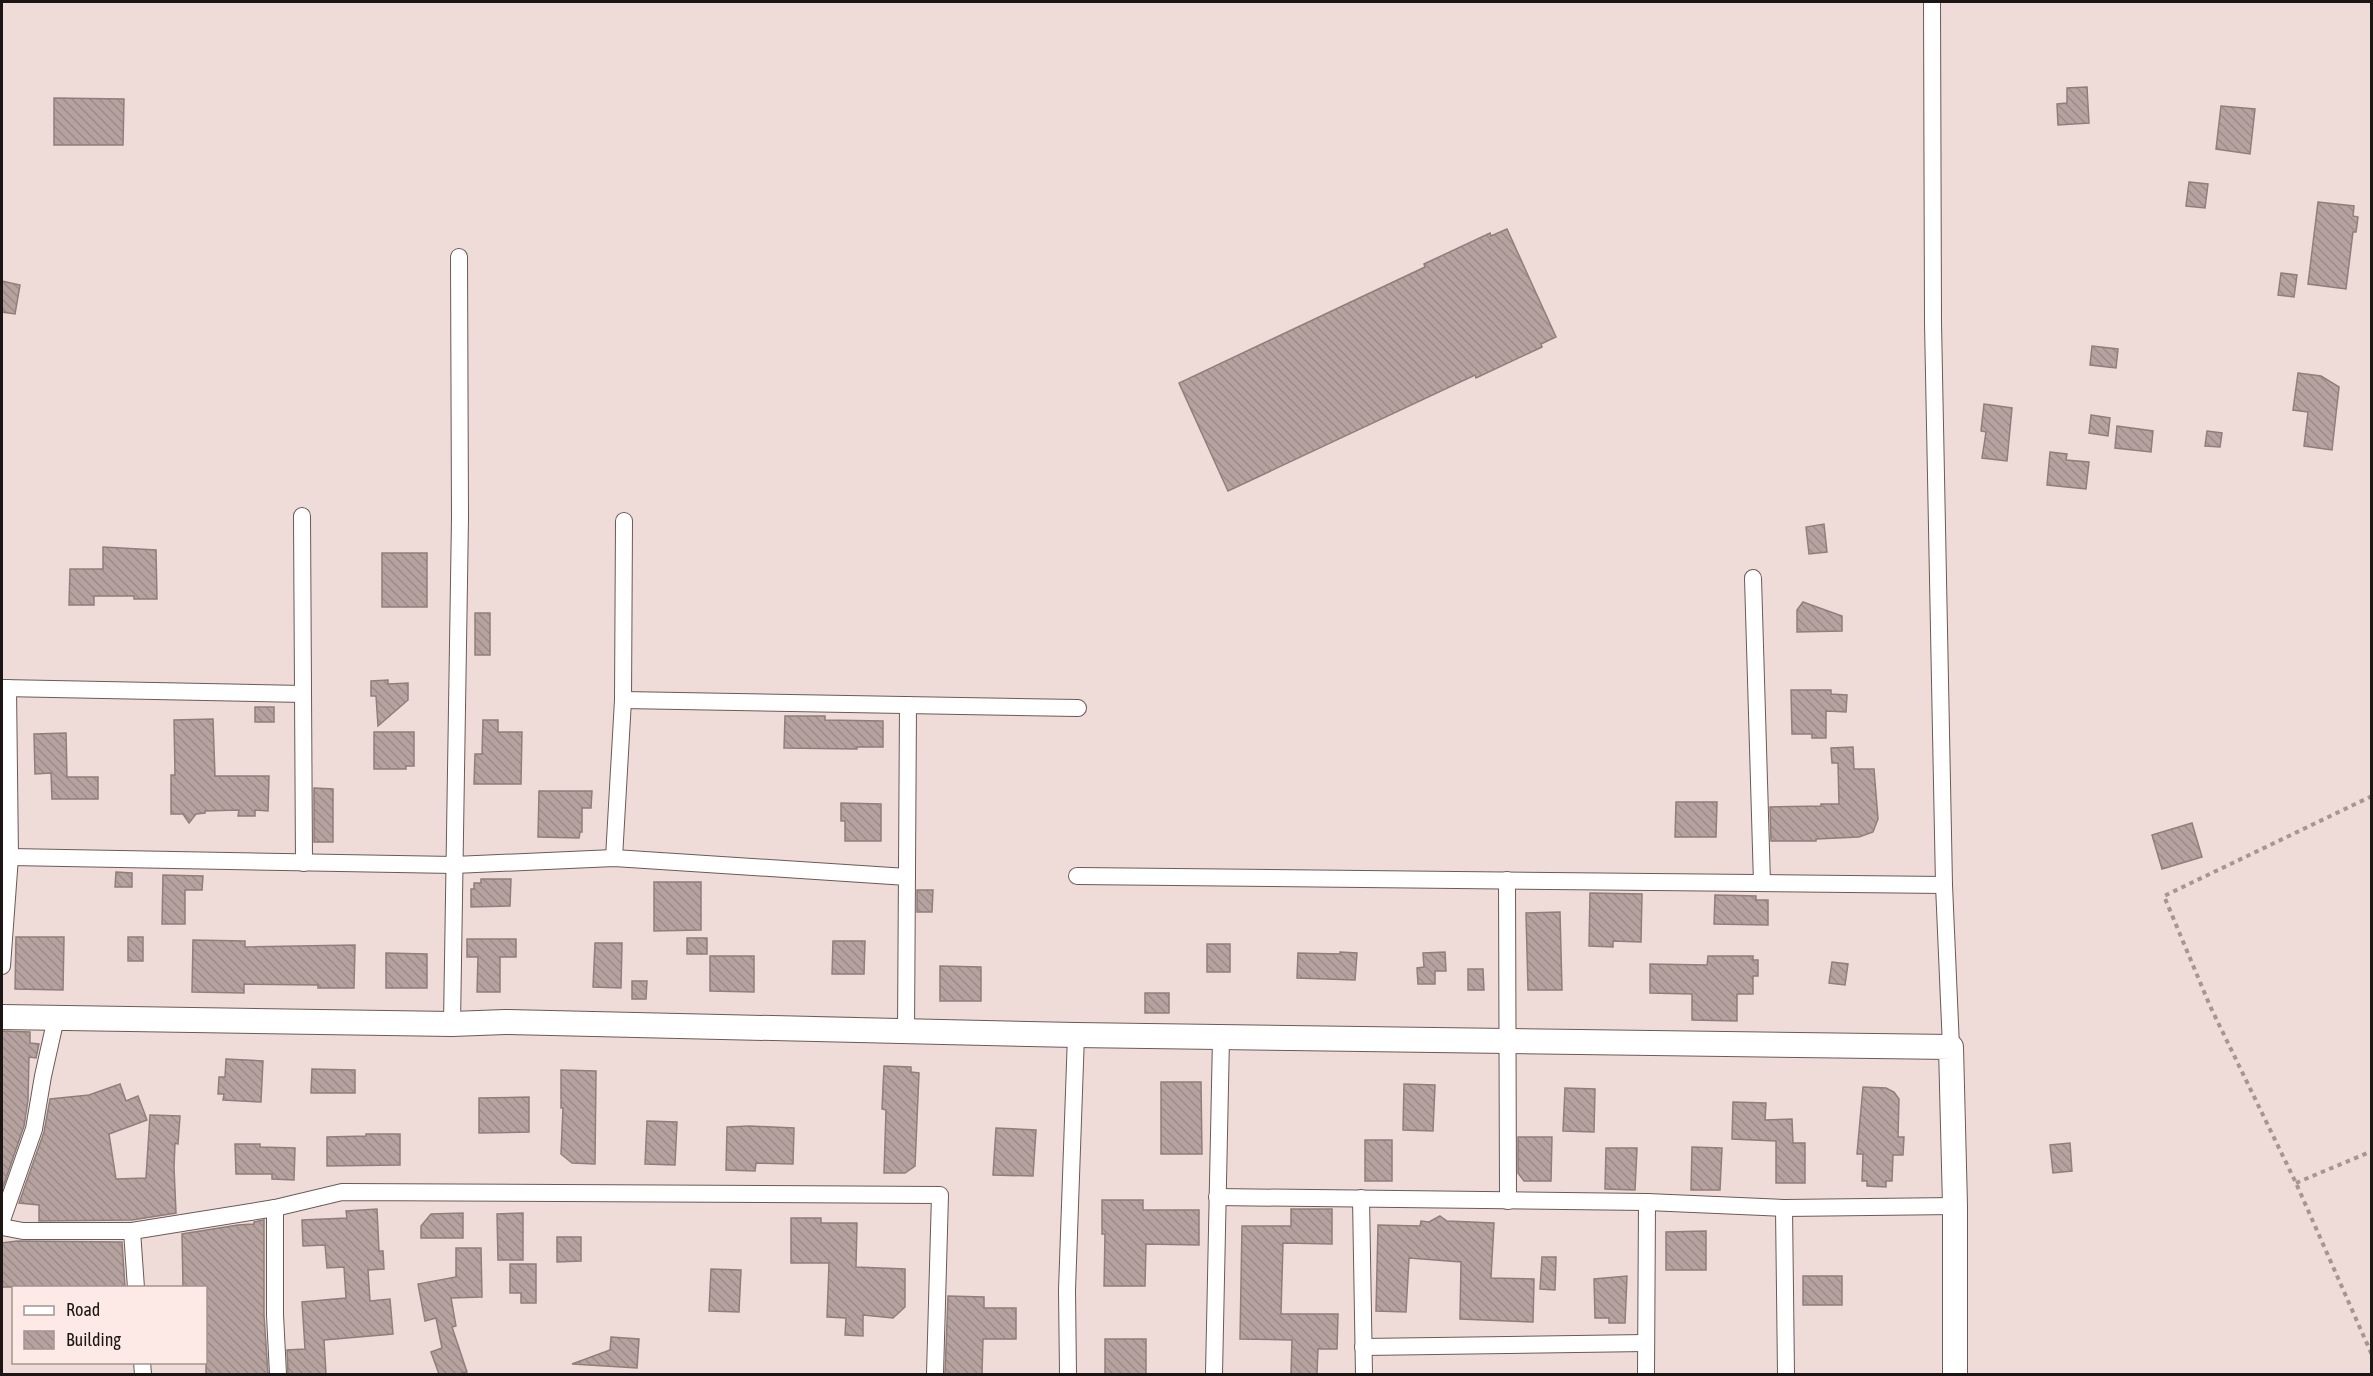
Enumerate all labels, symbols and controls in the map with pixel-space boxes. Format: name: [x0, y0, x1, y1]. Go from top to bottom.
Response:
legend: [12, 1286, 207, 1364]
text: Road: [66, 1299, 100, 1320]
text: Building: [66, 1329, 121, 1350]

